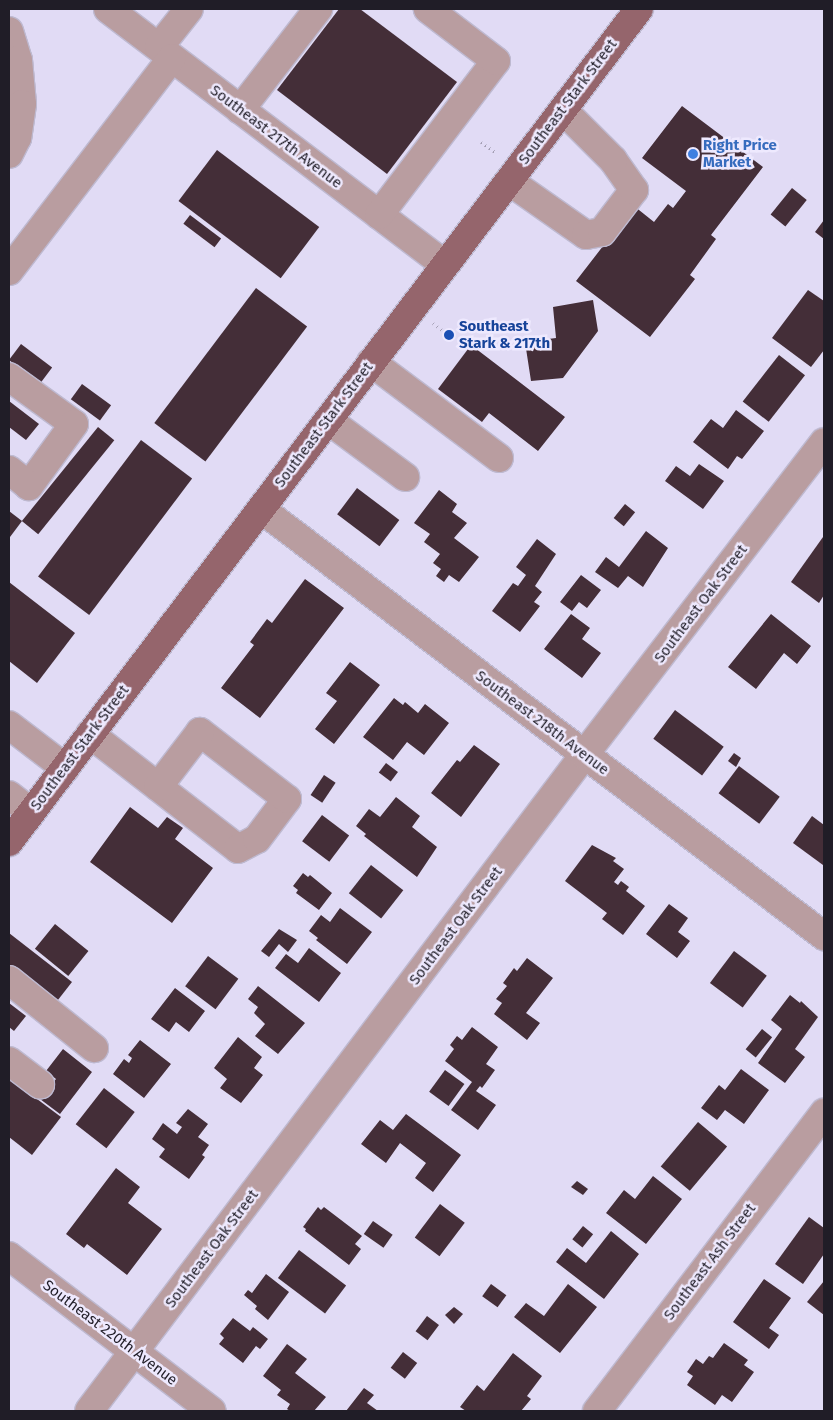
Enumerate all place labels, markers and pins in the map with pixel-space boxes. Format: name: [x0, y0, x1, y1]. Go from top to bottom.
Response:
place label: Right Price Market: [703, 136, 777, 171]
marker: Right Price Market: [687, 148, 699, 160]
place label: Southeast Stark & 217th: [459, 317, 550, 352]
marker: Southeast Stark & 217th: [443, 329, 455, 341]

